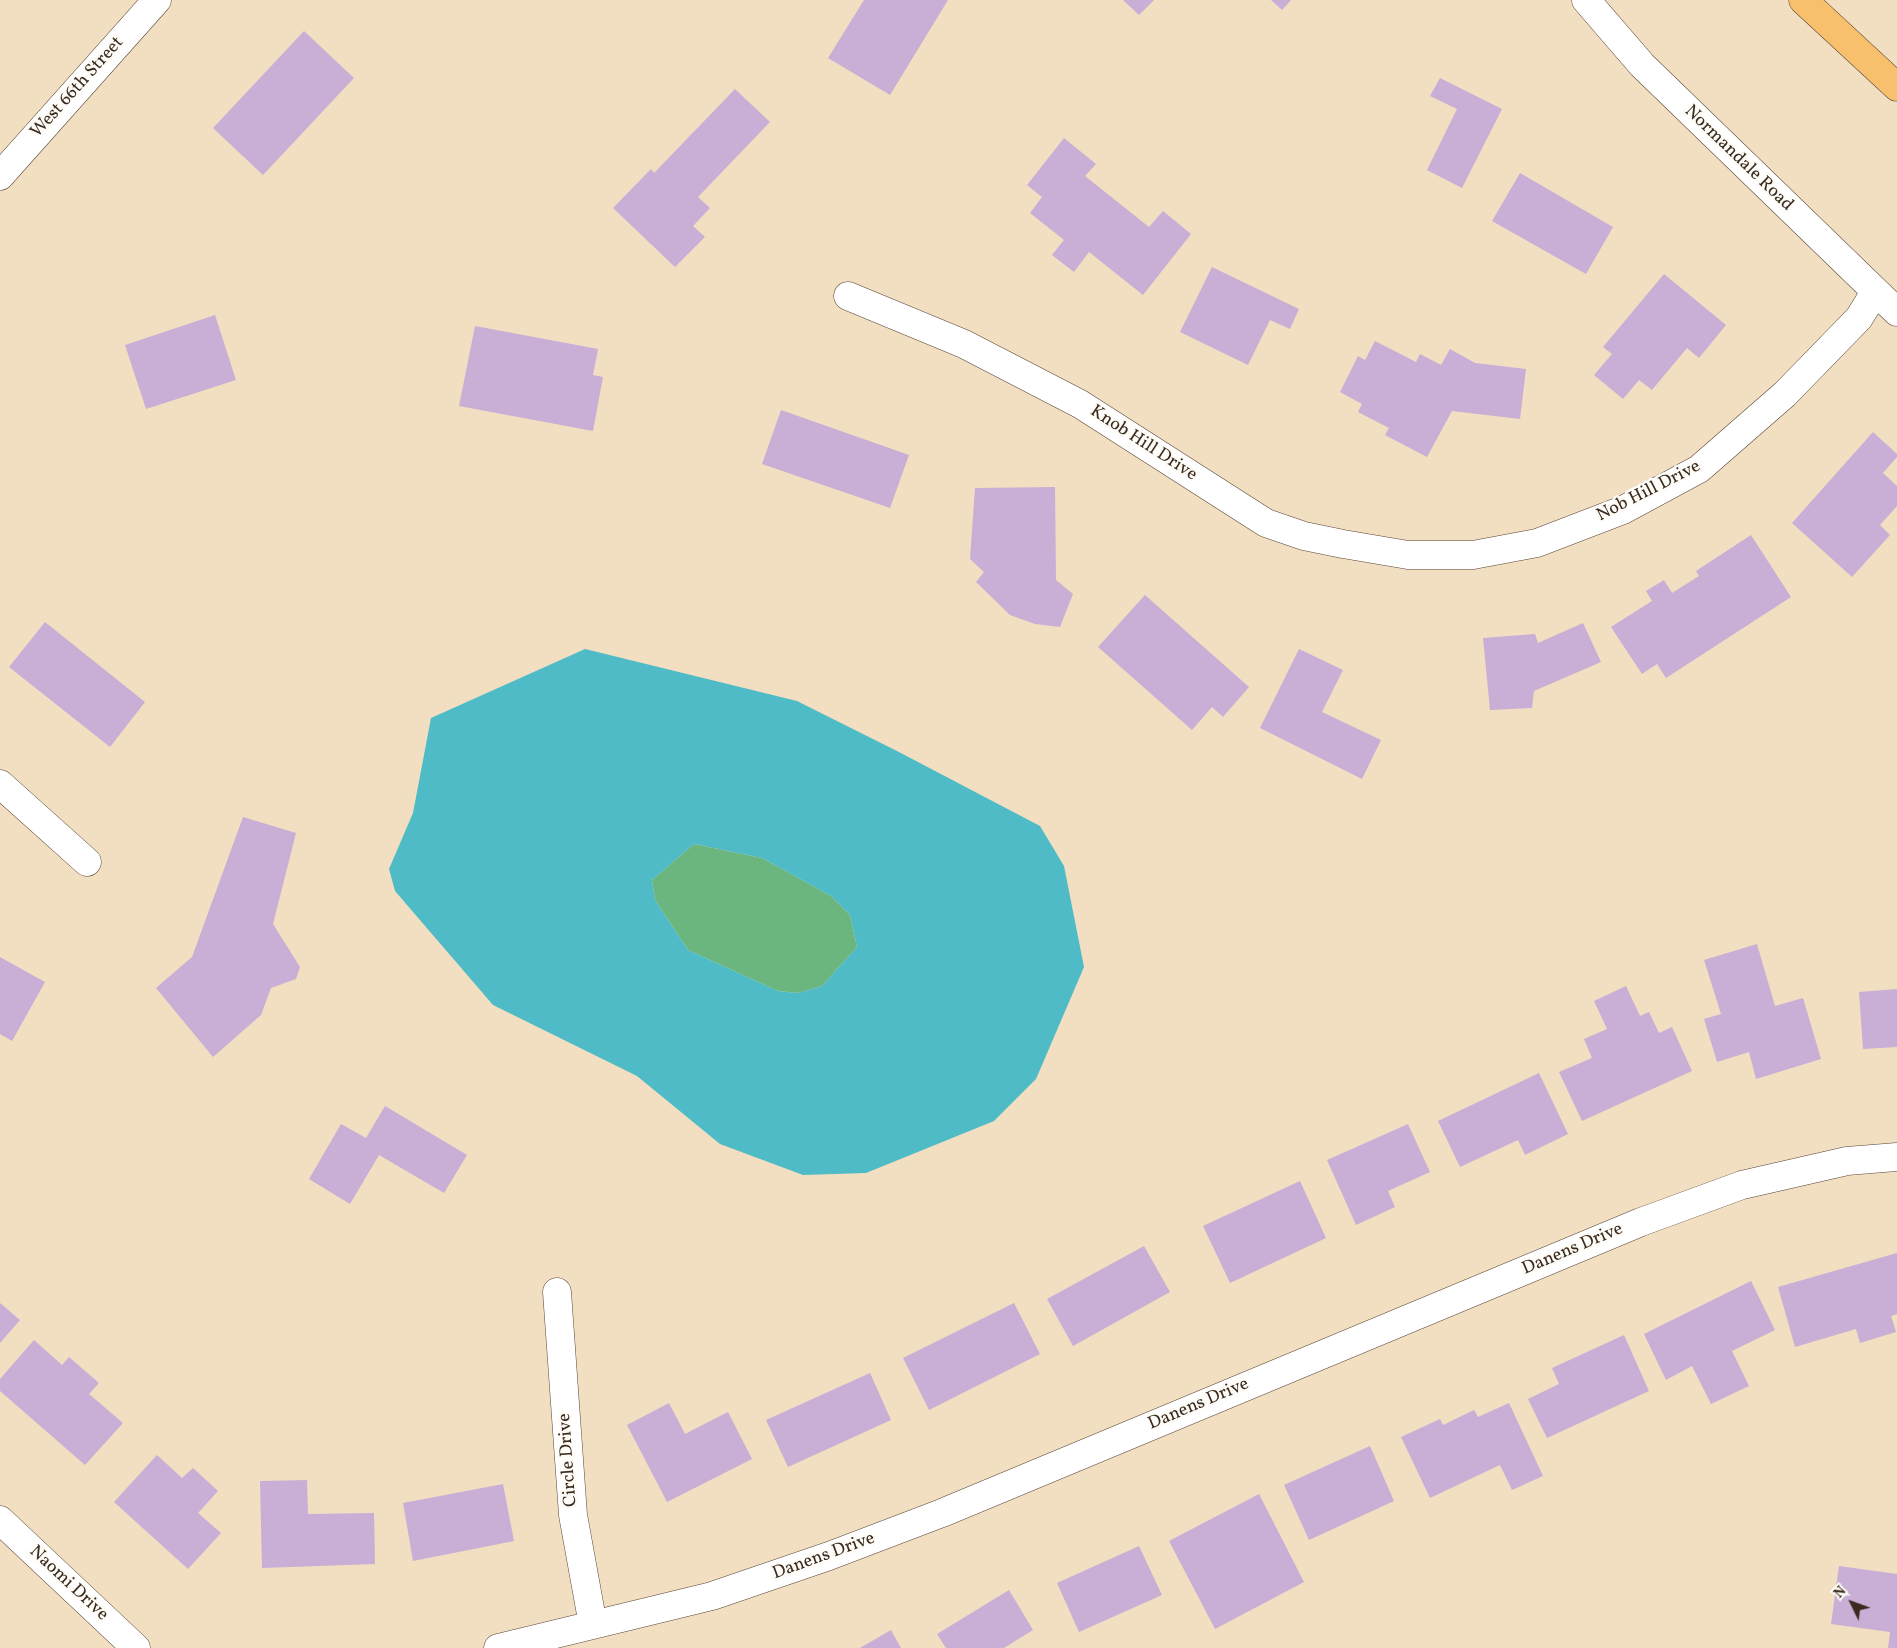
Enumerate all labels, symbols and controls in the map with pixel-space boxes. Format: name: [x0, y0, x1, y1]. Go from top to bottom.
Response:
street label: West 66th Street: [27, 33, 129, 143]
street label: Normandale Road: [1679, 101, 1797, 217]
street label: Knob Hill Drive: [1086, 401, 1200, 487]
street label: Nob Hill Drive: [1594, 457, 1704, 527]
street label: Danens Drive: [1519, 1219, 1627, 1281]
street label: Danens Drive: [1145, 1374, 1253, 1436]
street label: Circle Drive: [555, 1412, 583, 1508]
street label: Danens Drive: [770, 1528, 878, 1586]
street label: Naomi Drive: [24, 1542, 112, 1626]
north arrow: [1827, 1578, 1877, 1628]
text: N: [1830, 1582, 1851, 1603]

